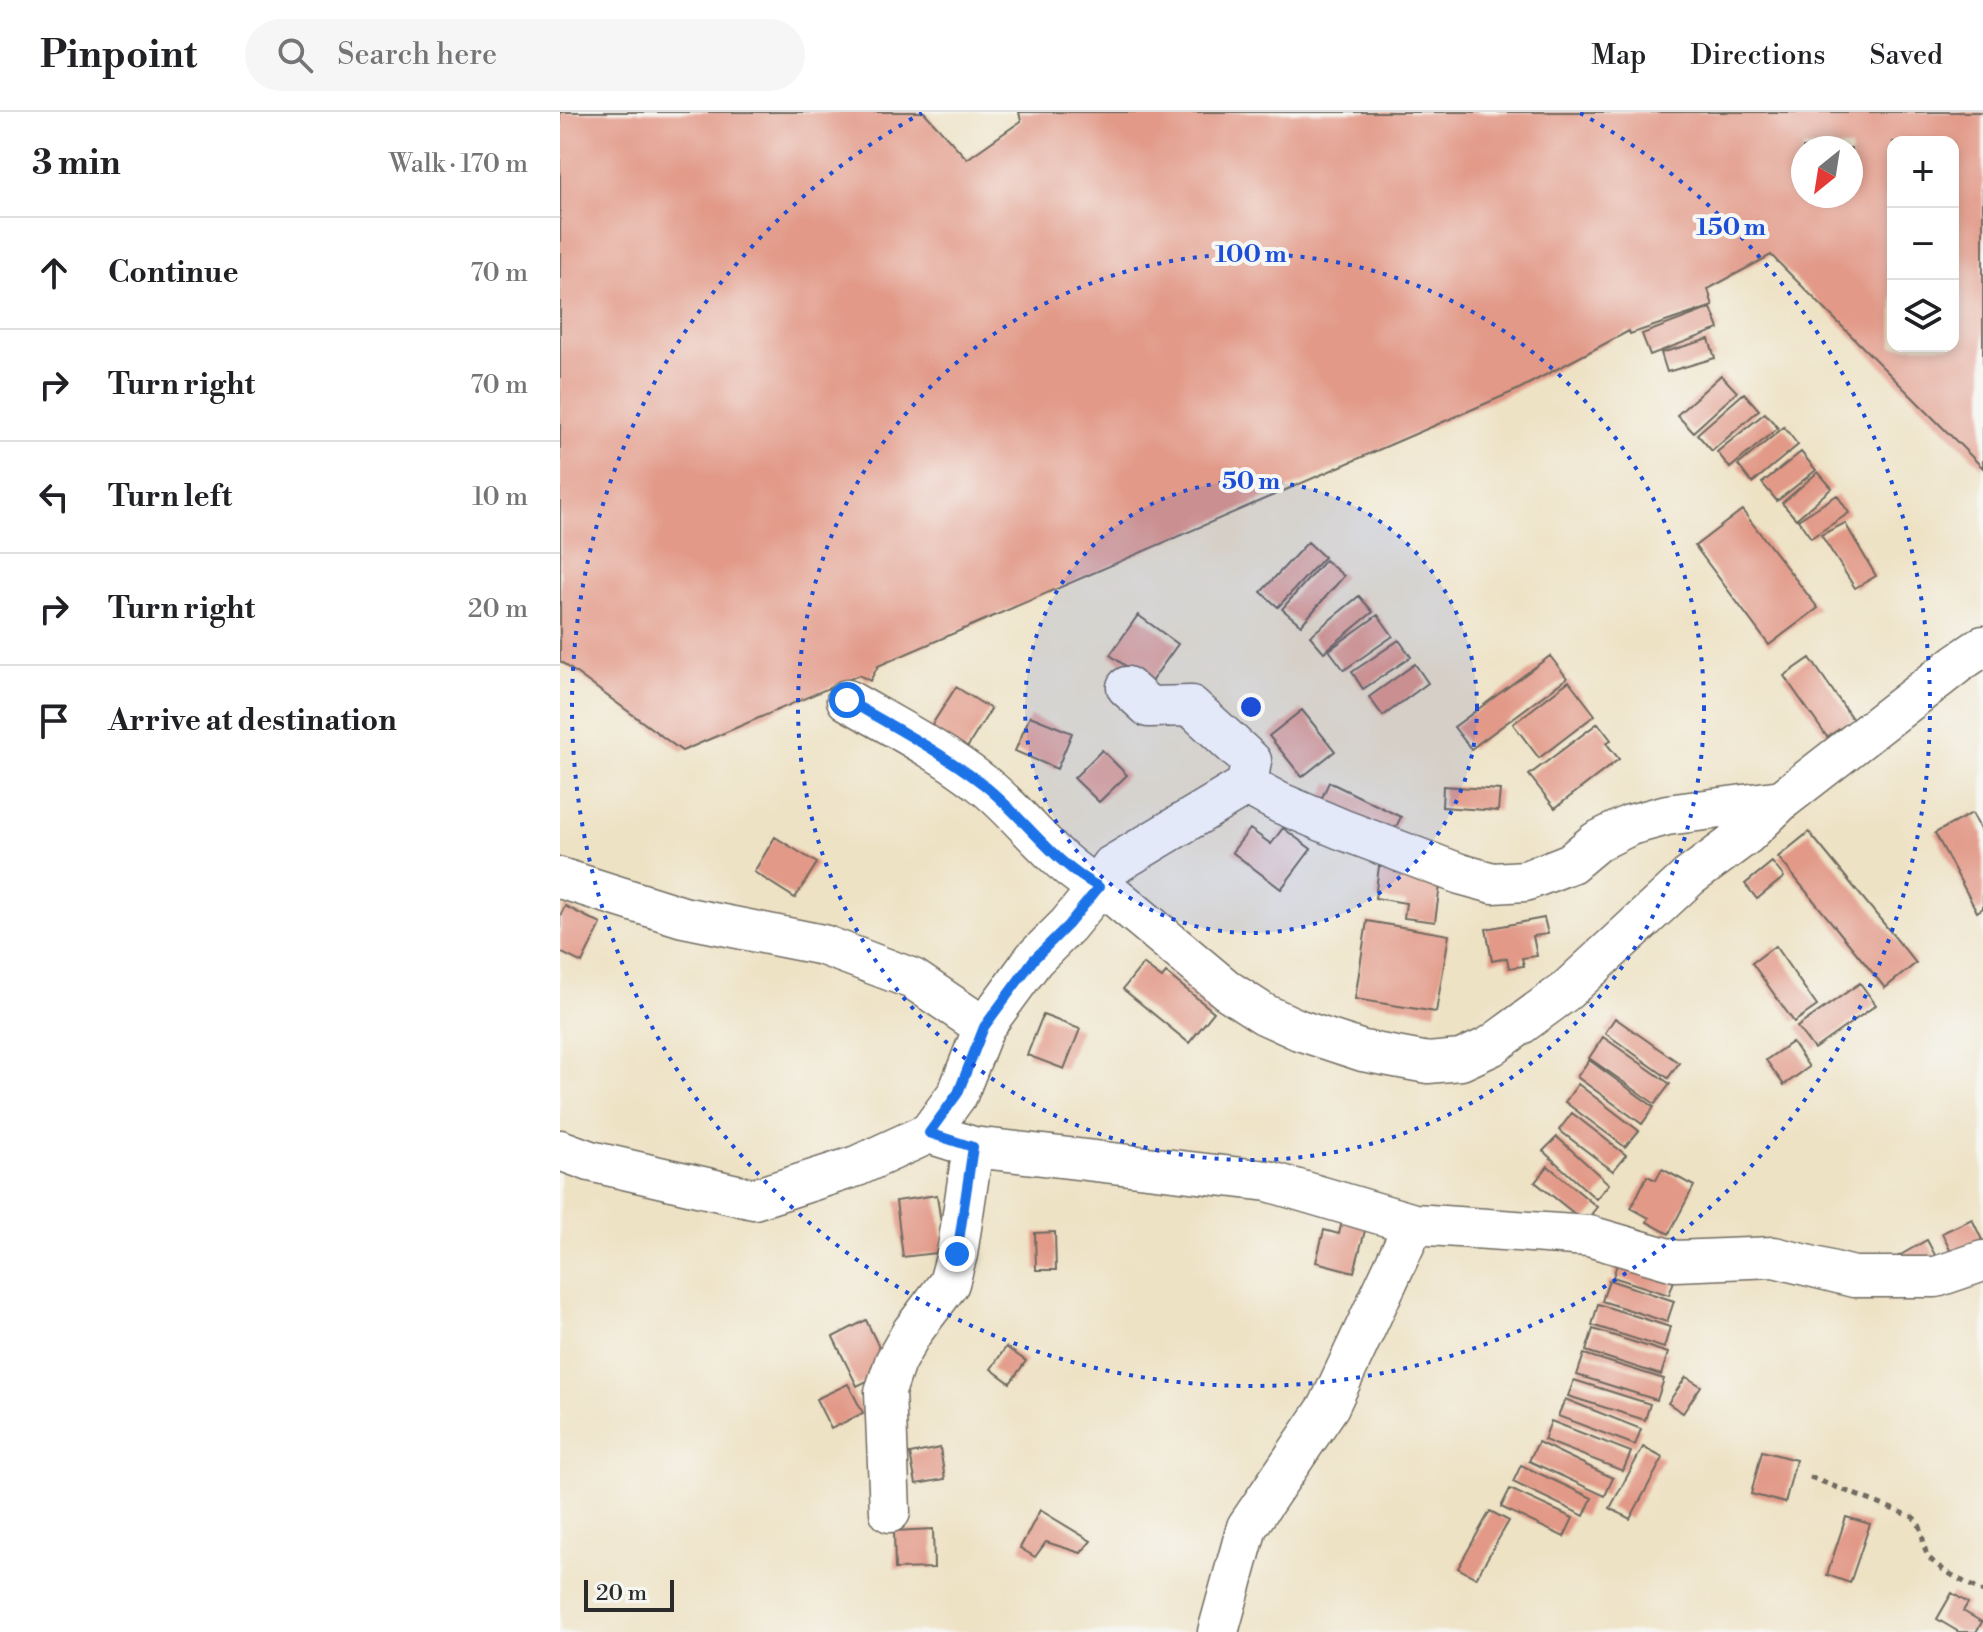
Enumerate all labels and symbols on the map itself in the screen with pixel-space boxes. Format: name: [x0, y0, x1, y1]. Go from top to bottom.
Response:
north arrow: [1791, 136, 1863, 208]
text: 150 m: [1696, 213, 1766, 243]
text: 100 m: [1215, 240, 1287, 270]
text: 50 m: [1222, 467, 1280, 497]
route start: [829, 682, 865, 718]
centre of rings: [1237, 693, 1265, 721]
route end: [939, 1236, 975, 1272]
scale bar: [584, 1576, 674, 1612]

